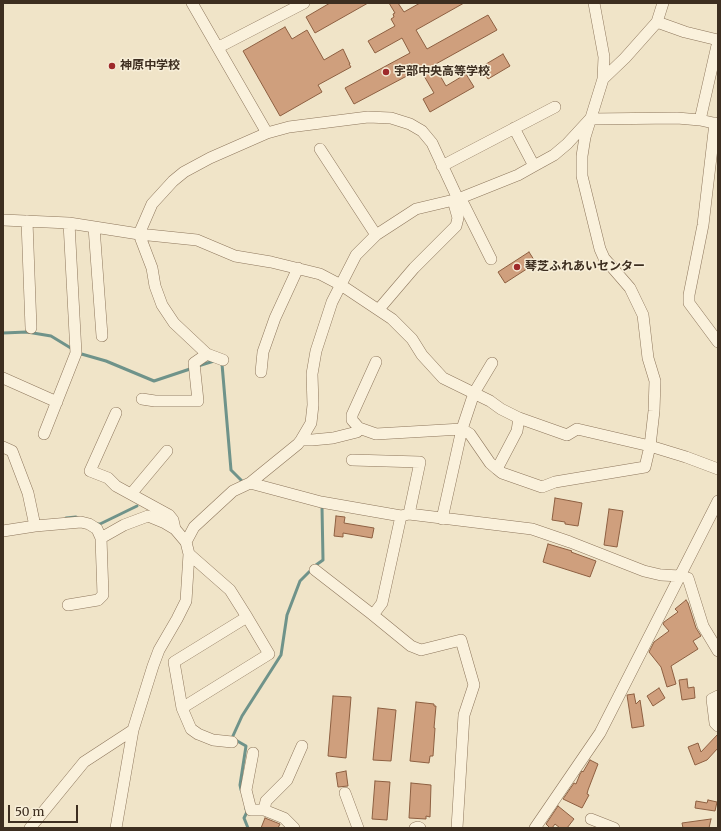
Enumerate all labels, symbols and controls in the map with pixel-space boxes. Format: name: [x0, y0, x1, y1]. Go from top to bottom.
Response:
place label: 神原中学校: [120, 59, 180, 73]
marker: 神原中学校: [107, 61, 117, 71]
place label: 宇部中央高等学校: [394, 65, 490, 79]
marker: 宇部中央高等学校: [381, 67, 391, 77]
place label: 琴芝ふれあいセンター: [525, 260, 645, 274]
marker: 琴芝ふれあいセンター: [512, 262, 522, 272]
scale bar: [10, 797, 80, 823]
text: 50 m: [15, 804, 44, 819]

